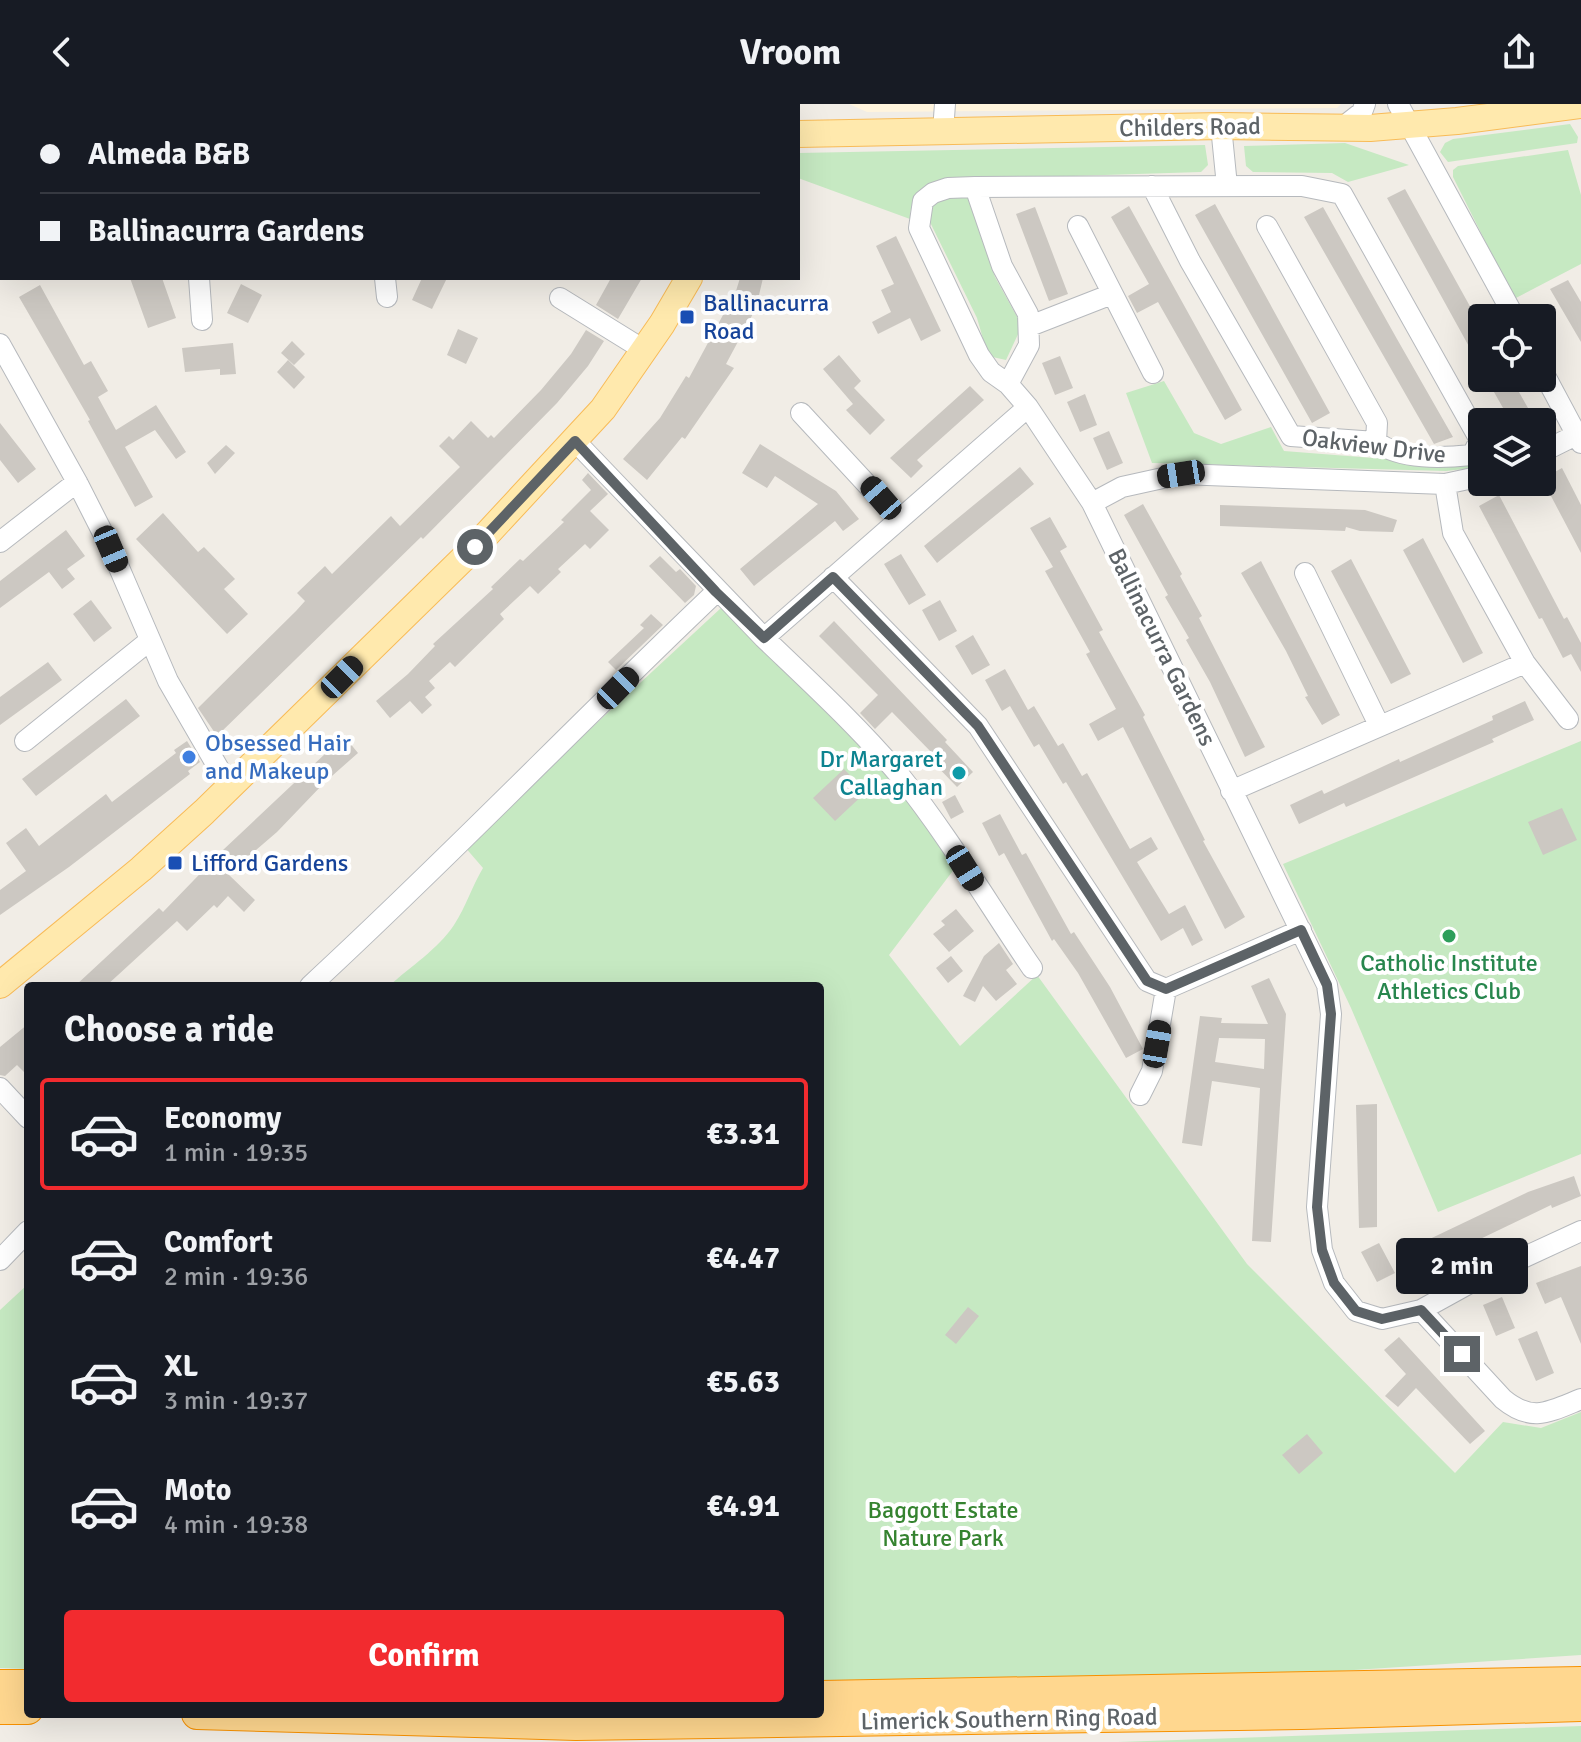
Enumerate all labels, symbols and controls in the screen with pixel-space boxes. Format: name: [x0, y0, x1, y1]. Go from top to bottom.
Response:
icon: back: [40, 30, 84, 74]
text: Vroom: [740, 30, 841, 75]
icon: share: [1497, 30, 1541, 74]
street label: Childers Road: [1119, 111, 1261, 143]
text: Almeda B&B: [88, 136, 250, 173]
text: Ballinacurra Gardens: [88, 213, 364, 250]
place label: Ballinacurra Road: [703, 288, 829, 346]
map controls: [1468, 304, 1556, 496]
button: locate: [1468, 304, 1556, 392]
marker: Ballinacurra Road: [678, 308, 696, 326]
button: layers: [1468, 408, 1556, 496]
street label: Oakview Drive: [1300, 422, 1448, 470]
car: [1155, 458, 1207, 490]
car: [856, 472, 906, 524]
car: [91, 522, 131, 576]
route start: [457, 529, 493, 565]
street label: Ballinacurra Gardens: [1101, 543, 1223, 751]
car: [317, 652, 367, 702]
car: [593, 663, 643, 713]
place label: Obsessed Hair and Makeup: [205, 728, 351, 786]
place label: Dr Margaret Callaghan: [820, 744, 943, 802]
marker: Obsessed Hair and Makeup: [180, 748, 198, 766]
marker: Dr Margaret Callaghan: [950, 764, 968, 782]
car: [942, 841, 988, 895]
place label: Lifford Gardens: [191, 848, 348, 878]
marker: Lifford Gardens: [166, 854, 184, 872]
marker: Catholic Institute Athletics Club: [1440, 927, 1458, 945]
place label: Catholic Institute Athletics Club: [1360, 948, 1538, 1006]
text: Choose a ride: [64, 1007, 274, 1052]
car: [1141, 1018, 1173, 1070]
icon: car: [68, 1098, 140, 1170]
text: Economy: [164, 1100, 281, 1137]
text: €3.31: [707, 1116, 780, 1153]
text: 1 min · 19:35: [164, 1137, 308, 1169]
icon: car: [68, 1222, 140, 1294]
text: Comfort: [164, 1224, 273, 1261]
callout: 2 min: [1396, 1238, 1528, 1294]
text: €4.47: [707, 1240, 780, 1277]
text: 2 min: [1431, 1250, 1493, 1282]
text: 2 min · 19:36: [164, 1261, 308, 1293]
route end: [1444, 1336, 1480, 1372]
icon: car: [68, 1346, 140, 1418]
text: XL: [164, 1348, 198, 1385]
text: €5.63: [707, 1364, 780, 1401]
text: 3 min · 19:37: [164, 1385, 308, 1417]
icon: car: [68, 1470, 140, 1542]
text: Moto: [164, 1472, 231, 1509]
text: €4.91: [707, 1488, 780, 1525]
park label: Baggott Estate Nature Park: [868, 1495, 1018, 1553]
text: 4 min · 19:38: [164, 1509, 308, 1541]
button: Confirm: [64, 1610, 784, 1702]
street label: Limerick Southern Ring Road: [860, 1701, 1158, 1737]

